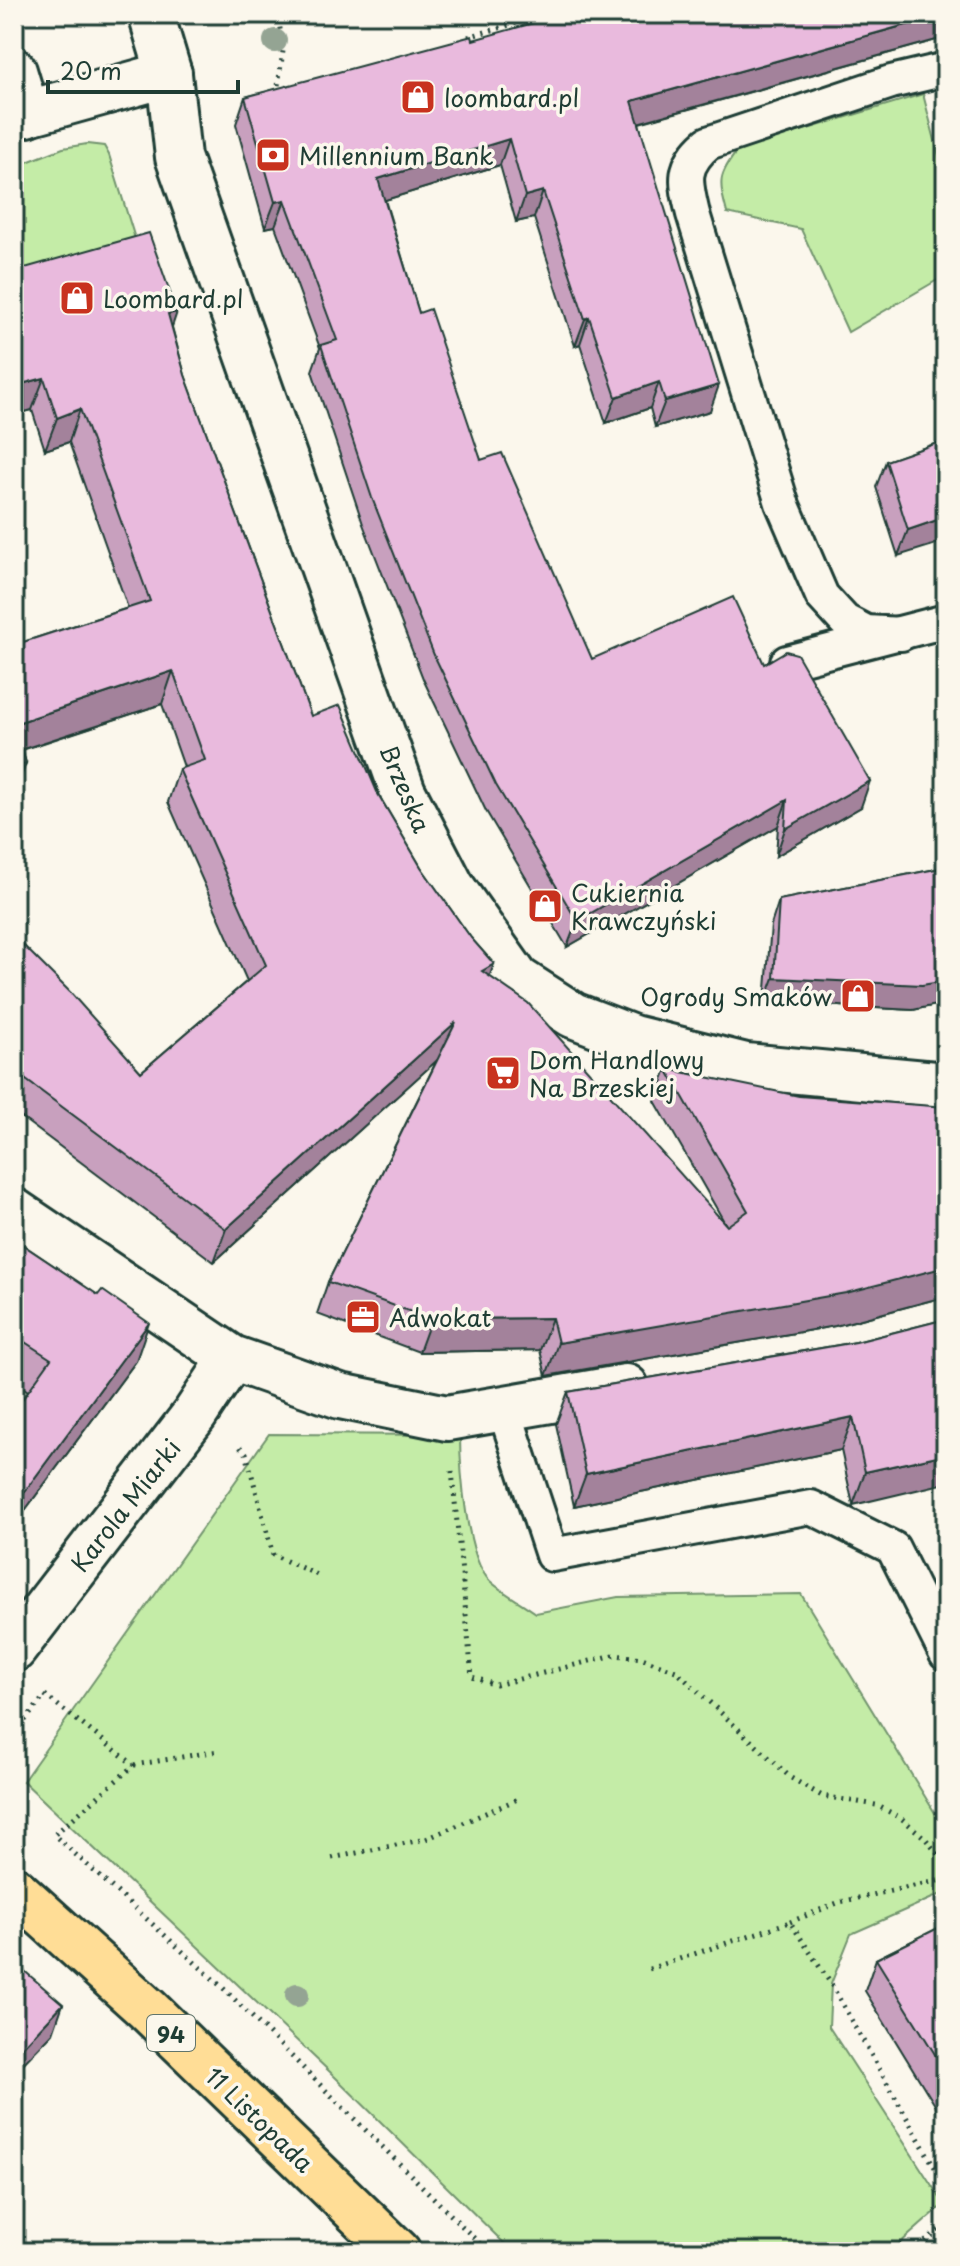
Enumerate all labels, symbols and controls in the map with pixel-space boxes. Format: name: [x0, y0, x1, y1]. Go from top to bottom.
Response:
scale bar: [48, 44, 238, 94]
text: 20 m: [60, 52, 122, 88]
shop icon: loombard.pl: [399, 78, 437, 116]
place label: loombard.pl: [444, 79, 579, 115]
bank icon: Millennium Bank: [254, 136, 292, 174]
place label: Millennium Bank: [299, 137, 494, 173]
shop icon: Loombard.pl: [58, 279, 96, 317]
place label: Loombard.pl: [103, 280, 243, 316]
street label: Brzeska: [371, 738, 441, 838]
place label: Cukiernia Krawczyński: [571, 874, 716, 938]
shop icon: Cukiernia Krawczyński: [526, 887, 564, 925]
shop icon: Ogrody Smaków: [839, 977, 877, 1015]
place label: Ogrody Smaków: [640, 978, 832, 1014]
place label: Dom Handlowy Na Brzeskiej: [529, 1041, 704, 1105]
supermarket icon: Dom Handlowy Na Brzeskiej: [484, 1054, 522, 1092]
office icon: Adwokat: [344, 1298, 382, 1336]
place label: Adwokat: [389, 1299, 491, 1335]
street label: Karola Miarki: [62, 1431, 188, 1579]
road number: 94: [147, 2015, 195, 2051]
street label: 11 Listopada: [198, 2058, 322, 2180]

